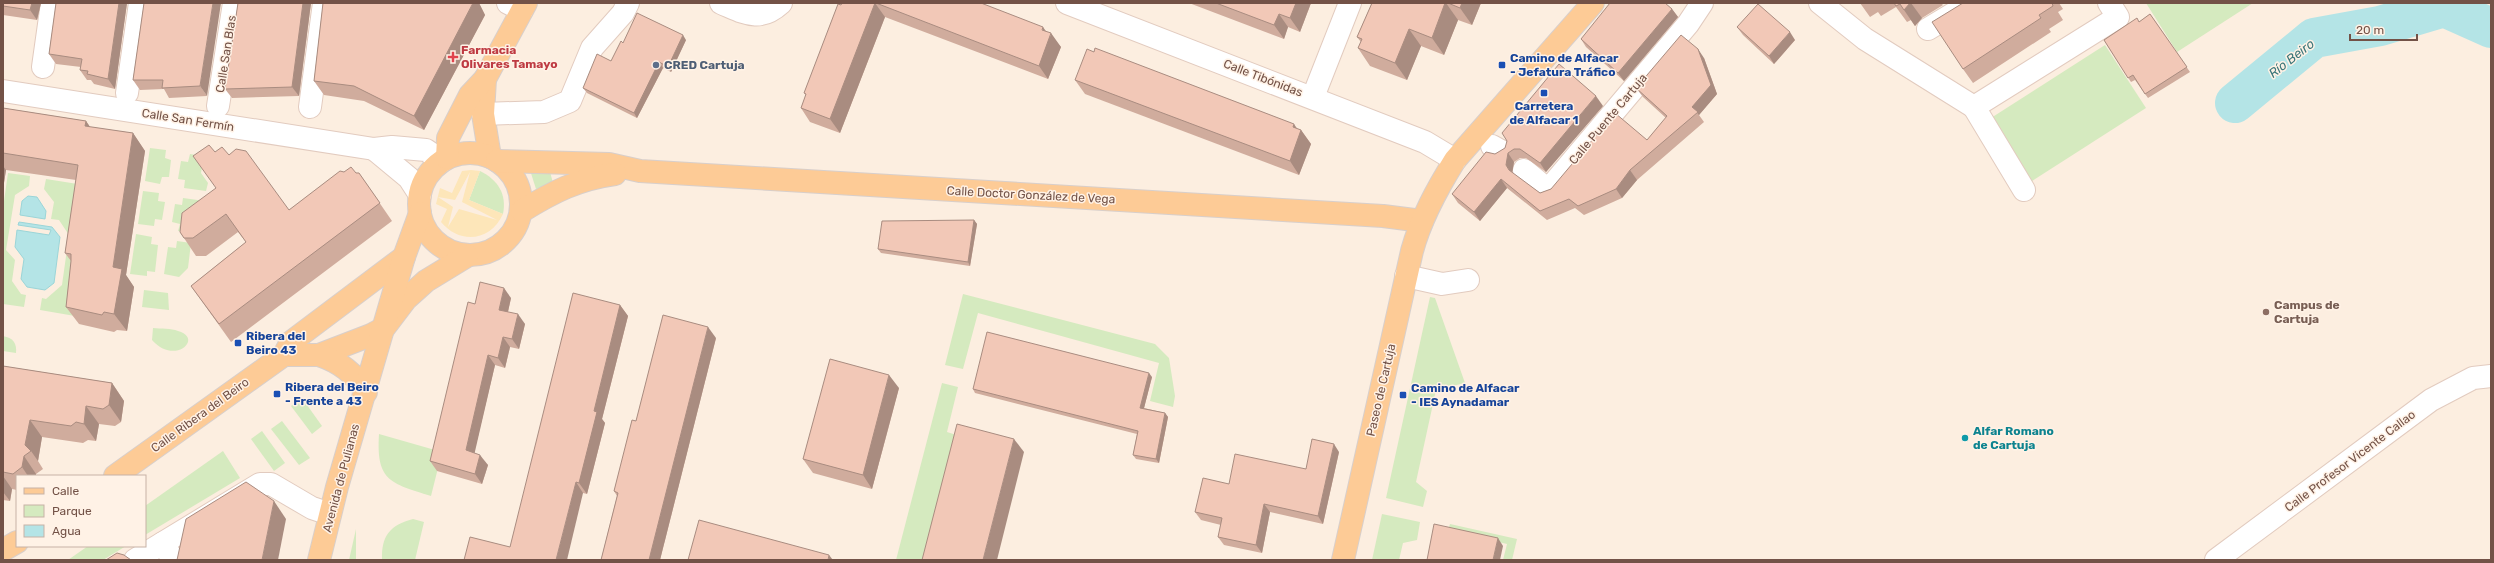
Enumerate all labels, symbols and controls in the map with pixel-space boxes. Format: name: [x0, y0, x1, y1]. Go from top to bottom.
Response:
street label: Calle San Blas: [213, 14, 239, 94]
scale bar: [2350, 16, 2417, 42]
text: 20 m: [2356, 23, 2384, 37]
water label: Río Beiro: [2265, 36, 2317, 81]
place label: Farmacia Olivares Tamayo: [461, 43, 558, 71]
place label: Camino de Alfacar - Jefatura Tráfico: [1510, 51, 1619, 79]
marker: Farmacia Olivares Tamayo: [448, 52, 458, 62]
street label: Calle Tibónidas: [1221, 56, 1305, 100]
place label: CRED Cartuja: [664, 58, 745, 72]
marker: CRED Cartuja: [651, 60, 661, 70]
marker: Camino de Alfacar - Jefatura Tráfico: [1497, 60, 1507, 70]
street label: Calle Puente Cartuja: [1566, 71, 1650, 167]
marker: Carretera de Alfacar 1: [1539, 88, 1549, 98]
place label: Carretera de Alfacar 1: [1509, 99, 1579, 127]
street label: Calle San Fermín: [141, 106, 235, 134]
street label: Calle Doctor González de Vega: [946, 184, 1116, 206]
place label: Campus de Cartuja: [2274, 298, 2340, 326]
marker: Campus de Cartuja: [2261, 307, 2271, 317]
place label: Ribera del Beiro 43: [246, 329, 306, 357]
marker: Ribera del Beiro 43: [233, 338, 243, 348]
street label: Paseo de Cartuja: [1364, 342, 1398, 438]
street label: Calle Ribera del Beiro: [148, 375, 252, 455]
place label: Ribera del Beiro - Frente a 43: [285, 380, 379, 408]
place label: Camino de Alfacar - IES Aynadamar: [1411, 381, 1520, 409]
marker: Ribera del Beiro - Frente a 43: [272, 389, 282, 399]
marker: Camino de Alfacar - IES Aynadamar: [1398, 390, 1408, 400]
street label: Calle Profesor Vicente Callao: [2282, 407, 2418, 515]
street label: Avenida de Pulianas: [320, 422, 362, 534]
place label: Alfar Romano de Cartuja: [1973, 424, 2054, 452]
marker: Alfar Romano de Cartuja: [1960, 433, 1970, 443]
legend: [16, 475, 146, 547]
text: Calle: [52, 484, 79, 498]
text: Parque: [52, 504, 92, 518]
text: Agua: [52, 524, 81, 538]

